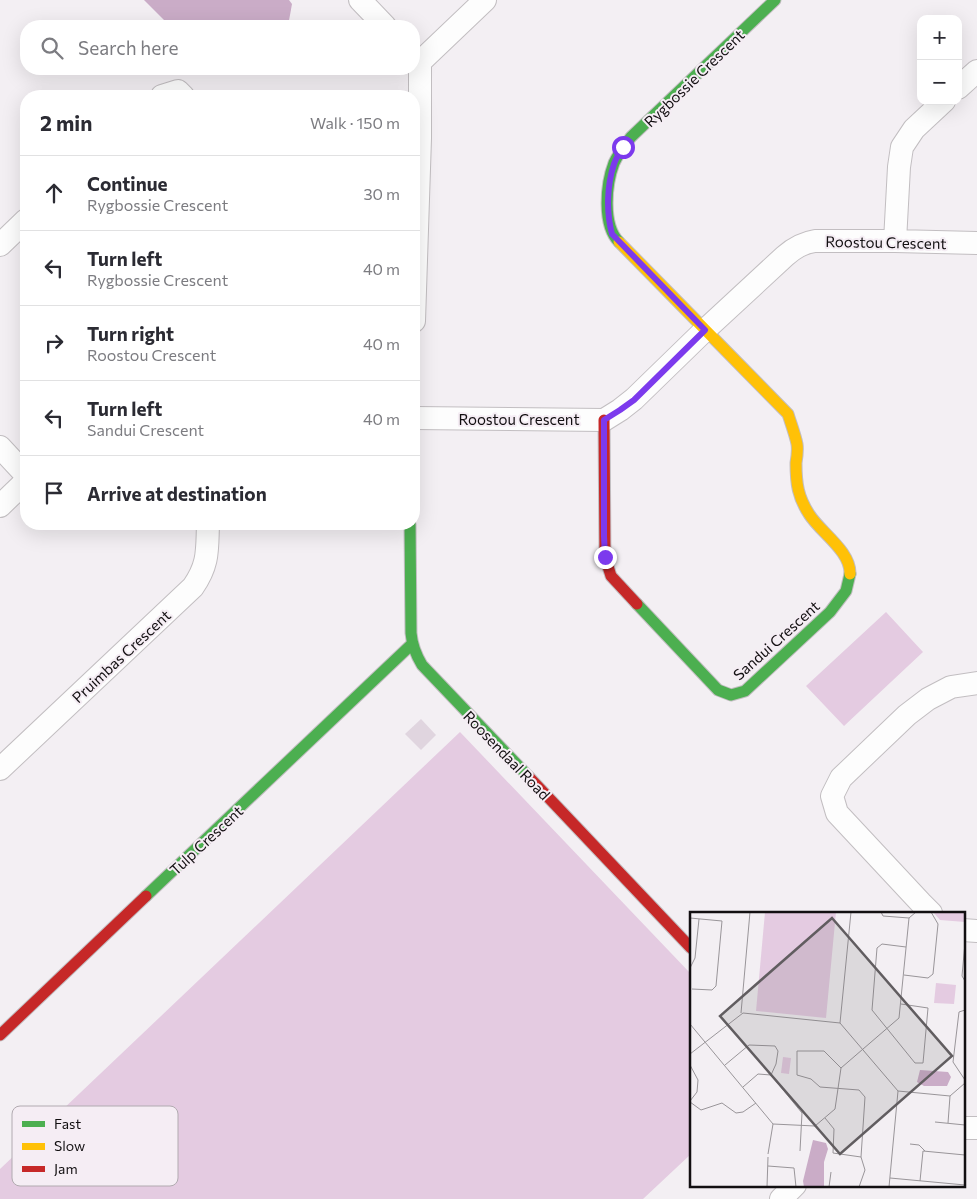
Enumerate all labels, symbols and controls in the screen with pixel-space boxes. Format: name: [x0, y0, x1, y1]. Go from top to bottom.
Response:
map controls: [917, 15, 962, 105]
button: +: [917, 15, 962, 60]
search box: [20, 20, 420, 75]
street label: Rygbossie Crescent: [640, 26, 748, 130]
icon: search: [38, 34, 66, 62]
text: Search here: [78, 36, 178, 59]
button: −: [917, 60, 962, 105]
text: 2 min: [40, 110, 92, 135]
text: Walk · 150 m: [310, 113, 400, 132]
route start: [612, 136, 635, 159]
text: Continue: [87, 172, 167, 195]
icon: ahead: [40, 179, 68, 207]
text: 30 m: [363, 184, 400, 203]
text: Rygbossie Crescent: [87, 195, 228, 214]
street label: Roostou Crescent: [825, 232, 947, 252]
text: Turn left: [87, 247, 162, 270]
icon: left: [40, 254, 68, 282]
text: 40 m: [363, 259, 400, 278]
text: Rygbossie Crescent: [87, 270, 228, 289]
text: Turn right: [87, 322, 174, 345]
icon: right: [40, 329, 68, 357]
text: 40 m: [363, 334, 400, 353]
text: Roostou Crescent: [87, 345, 216, 364]
text: Turn left: [87, 397, 162, 420]
icon: left: [40, 404, 68, 432]
text: 40 m: [363, 409, 400, 428]
street label: Roostou Crescent: [458, 410, 580, 428]
text: Sandui Crescent: [87, 420, 204, 439]
icon: arrive: [40, 479, 68, 507]
text: Arrive at destination: [87, 482, 267, 505]
route end: [594, 546, 617, 569]
street label: Sandui Crescent: [729, 597, 823, 683]
street label: Pruimbas Crescent: [68, 606, 174, 706]
street label: Roosendaal Road: [460, 707, 554, 803]
street label: Tulp Crescent: [166, 802, 246, 878]
inset map: [690, 912, 964, 1186]
legend: [12, 1106, 178, 1186]
text: Fast: [54, 1115, 81, 1132]
text: Slow: [54, 1137, 85, 1154]
text: Jam: [54, 1160, 78, 1177]

